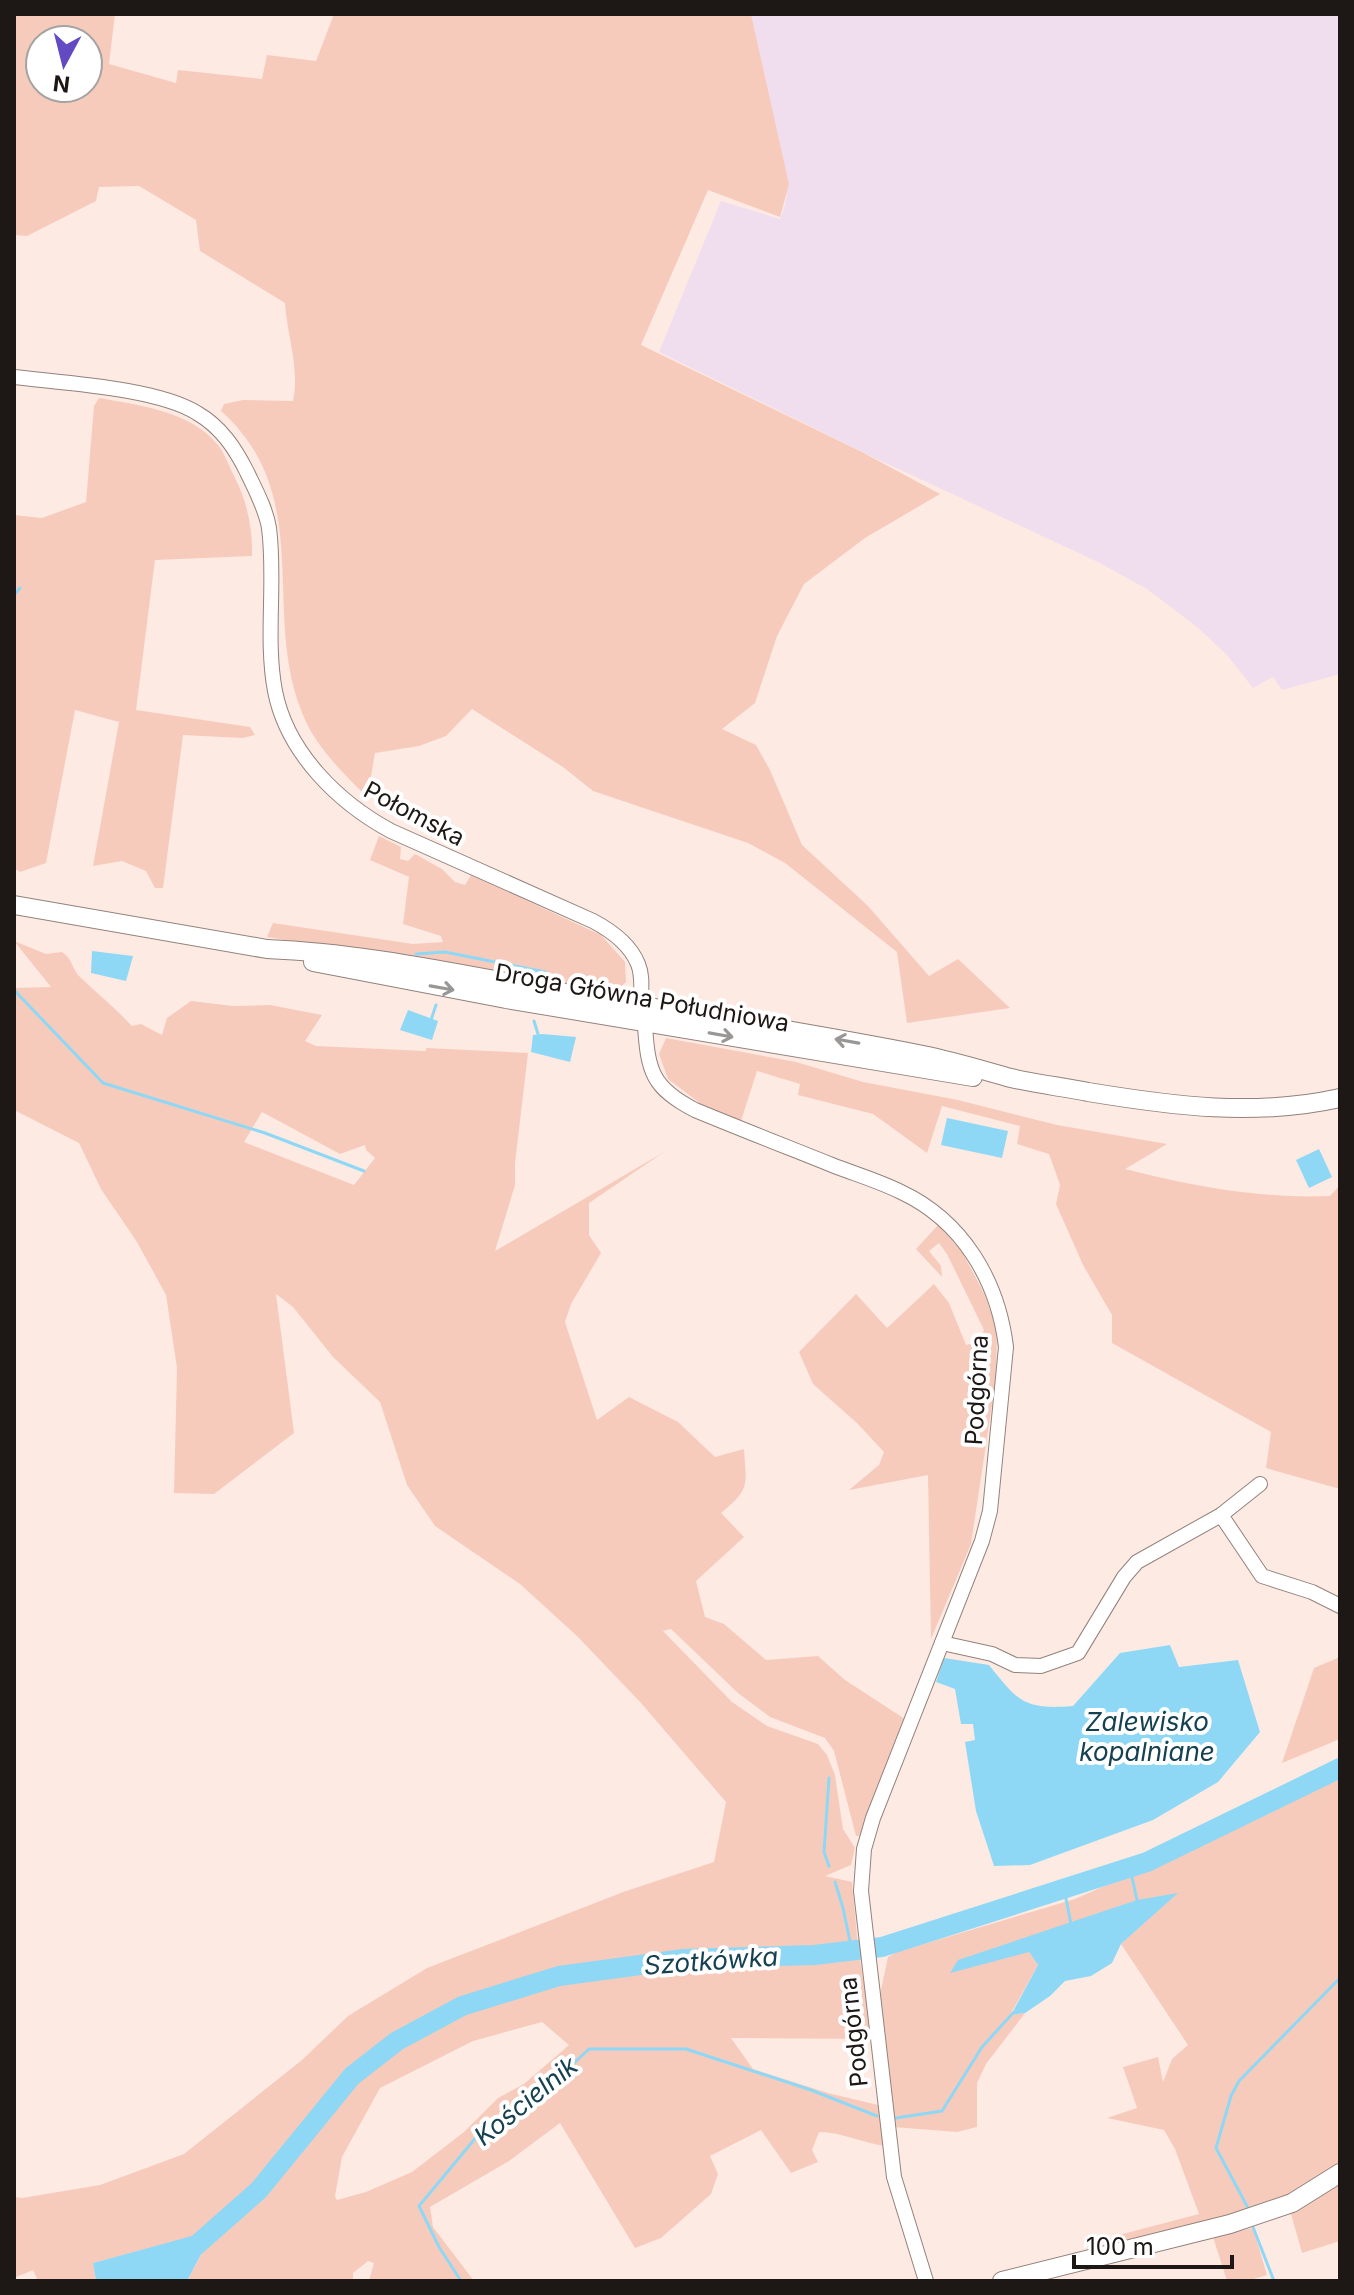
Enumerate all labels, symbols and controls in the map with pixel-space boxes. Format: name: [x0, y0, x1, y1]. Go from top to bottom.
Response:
north arrow: [24, 24, 104, 104]
text: N: [52, 70, 71, 98]
street label: Połomska: [359, 775, 470, 852]
street label: Droga Główna Południowa: [493, 957, 792, 1038]
one-way arrow: [428, 981, 454, 996]
one-way arrow: [708, 1029, 733, 1044]
one-way arrow: [834, 1033, 860, 1048]
street label: Podgórna: [959, 1334, 994, 1446]
water label: Zalewisko kopalniane: [1079, 1706, 1215, 1767]
water label: Szotkówka: [643, 1940, 779, 1981]
street label: Podgórna: [833, 1976, 874, 2088]
water label: Kościelnik: [468, 2049, 584, 2152]
scale bar: [1074, 2219, 1232, 2269]
text: 100 m: [1086, 2232, 1154, 2261]

